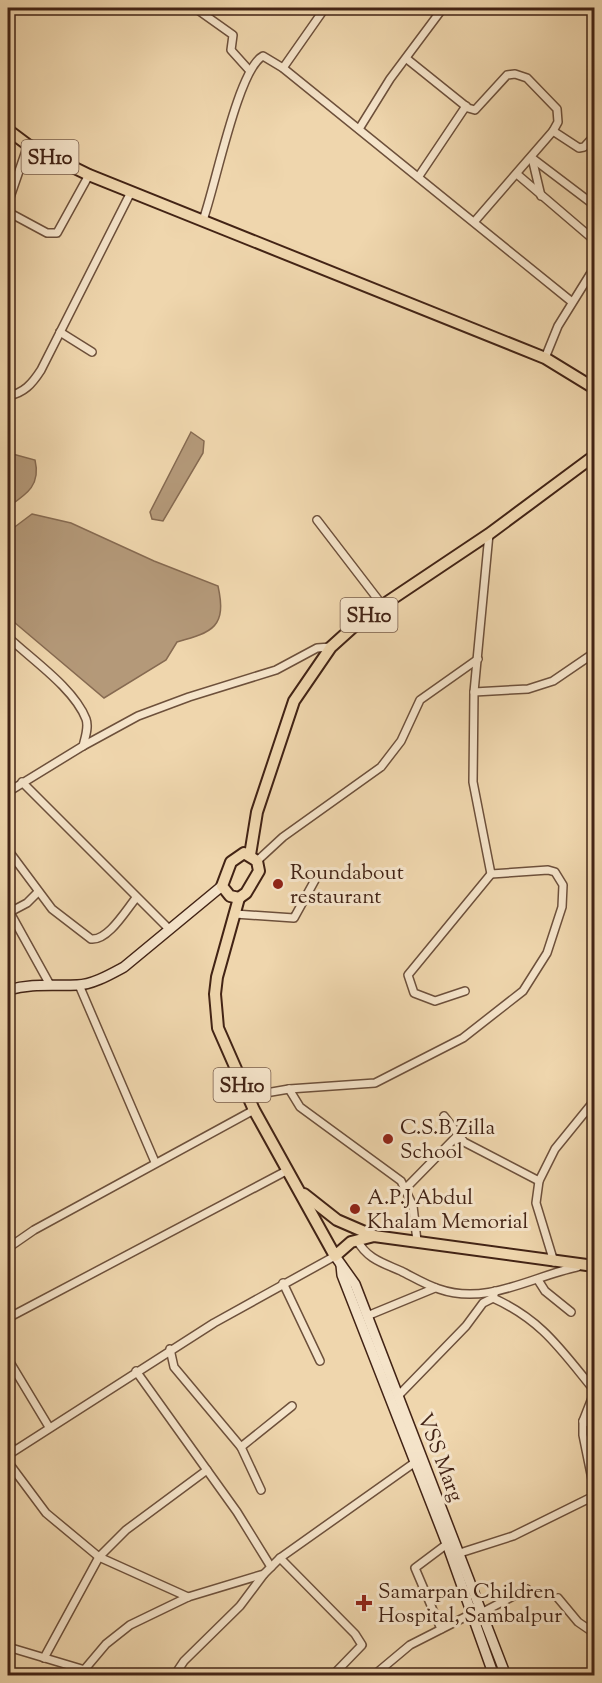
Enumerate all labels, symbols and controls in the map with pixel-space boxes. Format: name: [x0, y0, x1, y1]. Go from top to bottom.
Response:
road number: SH10: [22, 140, 78, 174]
road number: SH10: [340, 598, 398, 632]
place label: Roundabout restaurant: [290, 859, 404, 913]
marker: Roundabout restaurant: [271, 877, 285, 891]
road number: SH10: [214, 1068, 270, 1102]
place label: C.S.B Zilla School: [400, 1114, 495, 1168]
marker: C.S.B Zilla School: [381, 1132, 395, 1146]
place label: A.P.J Abdul Khalam Memorial: [367, 1184, 529, 1238]
marker: A.P.J Abdul Khalam Memorial: [348, 1202, 362, 1216]
street label: VSS Marg: [409, 1409, 470, 1506]
place label: Samarpan Children Hospital, Sambalpur: [378, 1578, 562, 1632]
marker: Samarpan Children Hospital, Sambalpur: [355, 1594, 373, 1612]

